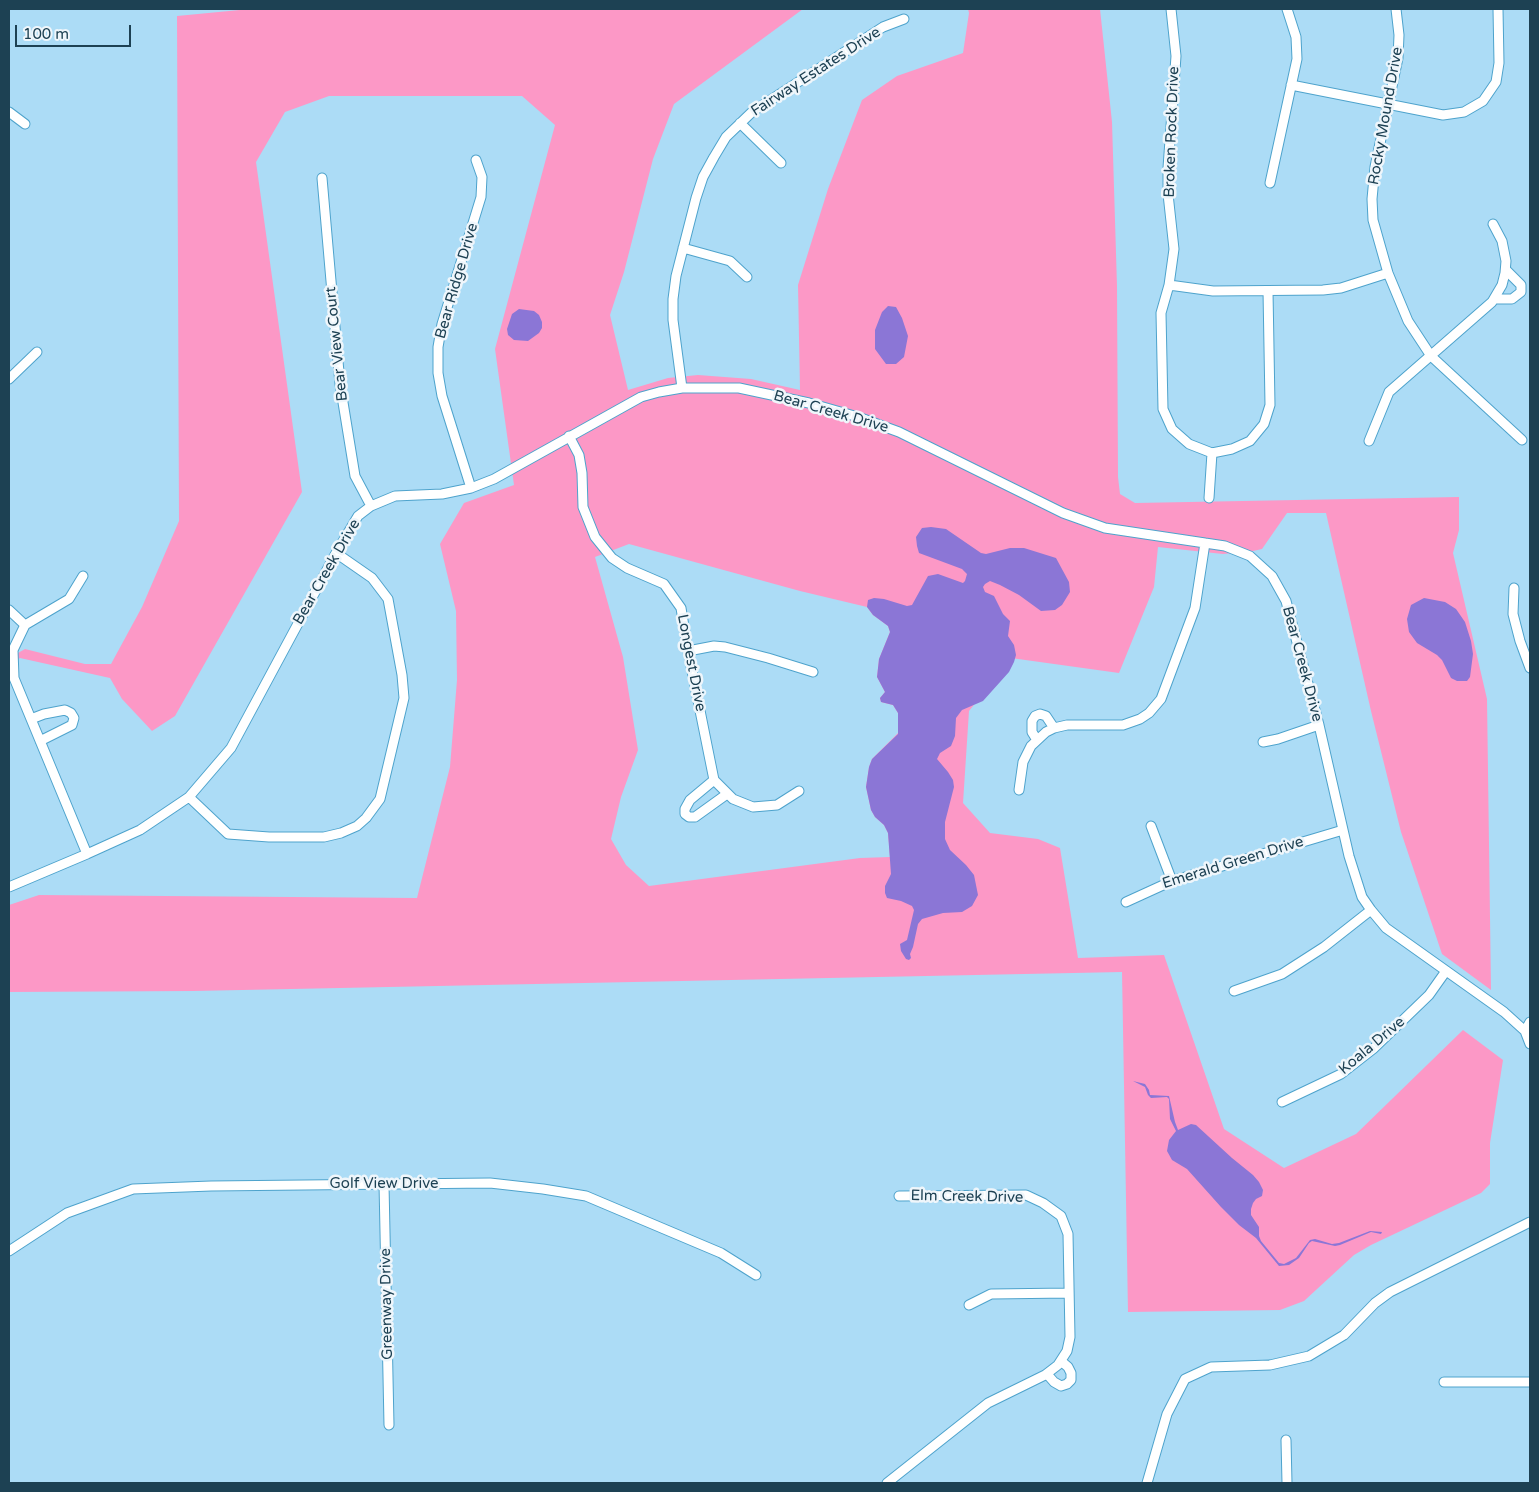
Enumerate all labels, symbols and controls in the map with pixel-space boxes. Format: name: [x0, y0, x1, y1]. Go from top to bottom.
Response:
scale bar: [18, 15, 134, 47]
street label: Fairway Estates Drive: [748, 23, 884, 121]
text: 100 m: [23, 25, 69, 43]
street label: Rocky Mound Drive: [1365, 46, 1407, 186]
street label: Broken Rock Drive: [1161, 66, 1183, 198]
street label: Bear Ridge Drive: [432, 221, 482, 341]
street label: Bear View Court: [322, 286, 352, 402]
street label: Bear Creek Drive: [771, 387, 891, 437]
street label: Bear Creek Drive: [290, 516, 364, 628]
street label: Bear Creek Drive: [1278, 604, 1326, 724]
street label: Longest Drive: [673, 613, 709, 713]
street label: Emerald Green Drive: [1160, 833, 1306, 893]
street label: Koala Drive: [1335, 1013, 1409, 1079]
street label: Golf View Drive: [330, 1175, 438, 1193]
street label: Elm Creek Drive: [910, 1187, 1024, 1207]
street label: Greenway Drive: [377, 1248, 397, 1360]

